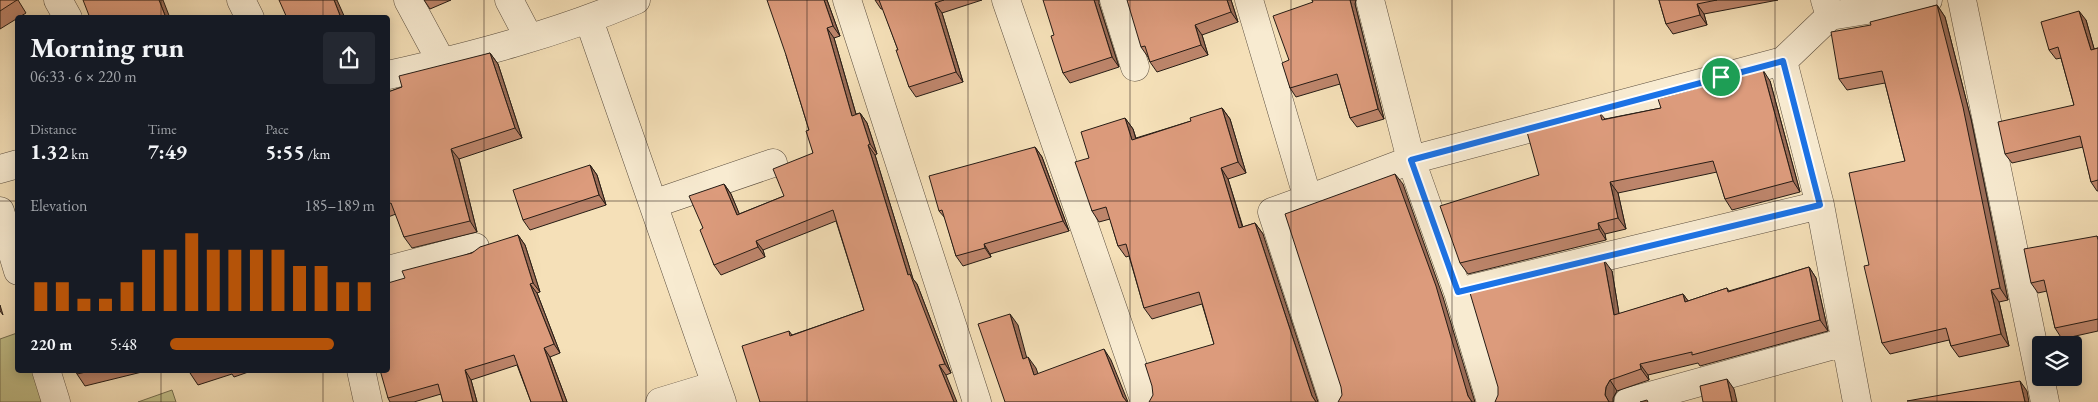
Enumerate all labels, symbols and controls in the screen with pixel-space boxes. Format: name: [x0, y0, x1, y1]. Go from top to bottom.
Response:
text: Morning run: [30, 29, 184, 65]
button: share: [323, 32, 375, 84]
pin: [1700, 56, 1742, 98]
icon: arrive: [1707, 63, 1735, 91]
text: 06:33 · 6 × 220 m: [30, 66, 137, 87]
text: Distance: [30, 120, 77, 138]
text: Time: [148, 120, 177, 138]
text: Pace: [265, 120, 289, 138]
text: 1.32: [30, 138, 69, 165]
text: 7:49: [148, 138, 187, 165]
text: 5:55: [265, 138, 305, 165]
text: km: [69, 145, 89, 163]
text: /km: [305, 145, 330, 163]
text: Elevation: [30, 195, 88, 216]
text: 185–189 m: [304, 195, 375, 216]
text: 220 m: [30, 334, 72, 355]
text: 5:48: [110, 334, 137, 355]
map controls: [2032, 336, 2082, 386]
button: layers: [2032, 336, 2082, 386]

